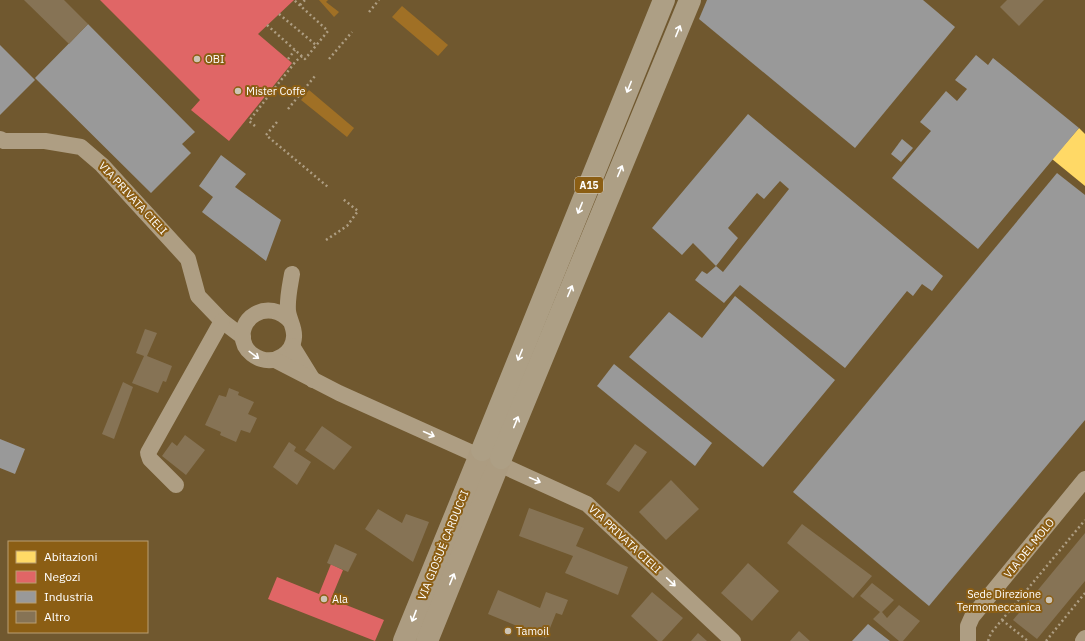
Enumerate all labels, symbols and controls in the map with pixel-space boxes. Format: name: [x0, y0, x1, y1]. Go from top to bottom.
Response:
one-way arrow: [674, 25, 682, 37]
place label: OBI: [205, 52, 224, 66]
marker: OBI: [192, 54, 202, 64]
one-way arrow: [624, 81, 632, 93]
place label: Mister Coffe: [246, 84, 306, 98]
marker: Mister Coffe: [233, 86, 243, 96]
street label: VIA PRIVATA CIELI: [96, 159, 170, 237]
one-way arrow: [617, 165, 624, 177]
road number: A15: [575, 177, 603, 193]
one-way arrow: [575, 201, 583, 213]
one-way arrow: [567, 285, 575, 297]
one-way arrow: [515, 349, 523, 361]
one-way arrow: [249, 350, 260, 359]
one-way arrow: [513, 416, 520, 428]
one-way arrow: [423, 431, 435, 438]
one-way arrow: [528, 477, 540, 484]
street label: VIA GIOSUÈ CARDUCCI: [415, 488, 471, 602]
street label: VIA PRIVATA CIELI: [586, 502, 664, 576]
street label: VIA DEL MOLO: [1001, 515, 1057, 581]
legend: [8, 541, 148, 633]
text: Abitazioni: [44, 549, 97, 564]
text: Negozi: [44, 569, 81, 584]
one-way arrow: [449, 573, 457, 585]
one-way arrow: [665, 577, 675, 586]
place label: Sede Direzione Termomeccanica: [957, 587, 1041, 614]
text: Industria: [44, 589, 94, 604]
place label: Ala: [332, 592, 348, 606]
marker: Ala: [319, 594, 329, 604]
marker: Sede Direzione Termomeccanica: [1044, 595, 1054, 605]
text: Altro: [44, 609, 70, 624]
one-way arrow: [410, 609, 418, 621]
place label: Tamoil: [516, 624, 549, 638]
marker: Tamoil: [503, 626, 513, 636]

